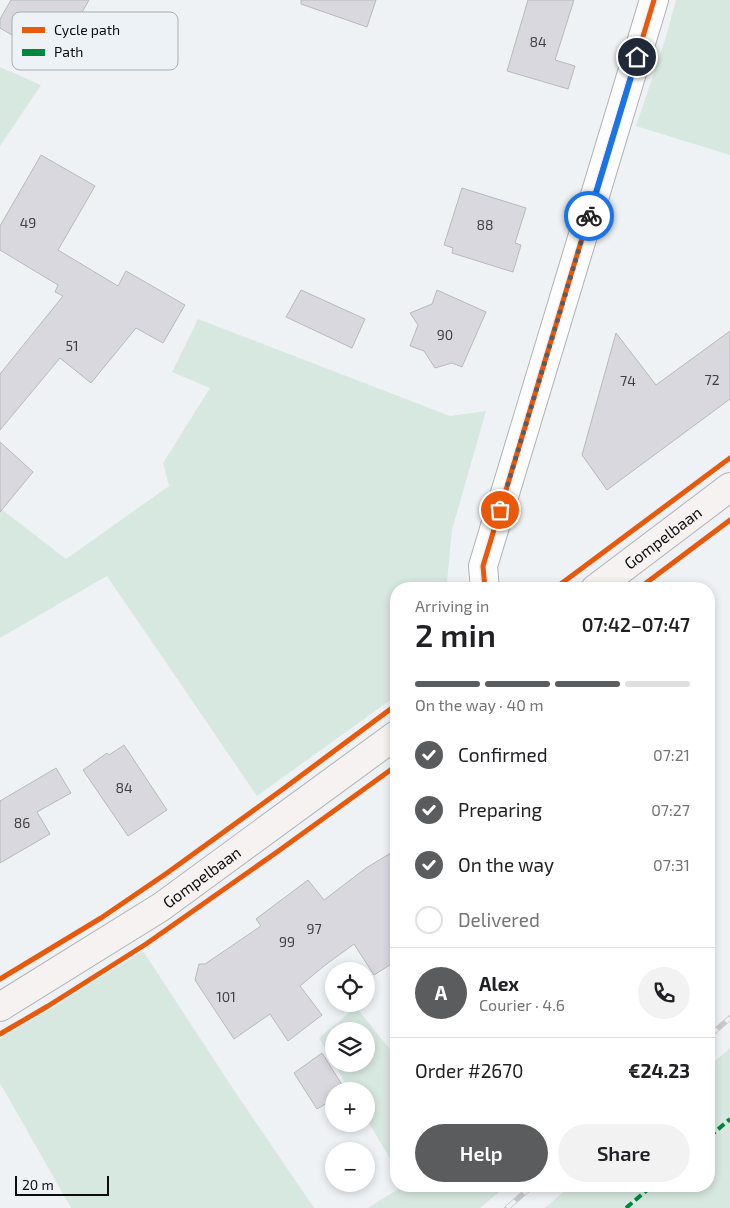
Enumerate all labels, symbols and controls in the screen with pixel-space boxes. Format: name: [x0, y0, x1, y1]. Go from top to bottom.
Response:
legend: [12, 12, 178, 70]
text: Cycle path: [54, 21, 120, 38]
house number: 84: [529, 33, 547, 50]
pin: [616, 36, 658, 78]
text: Path: [54, 43, 83, 60]
icon: home: [623, 43, 651, 71]
courier: [564, 191, 614, 241]
icon: bike: [575, 202, 603, 230]
house number: 49: [20, 214, 36, 231]
house number: 88: [477, 216, 494, 233]
house number: 90: [437, 326, 453, 343]
house number: 51: [65, 337, 79, 354]
house number: 72: [704, 371, 720, 388]
house number: 74: [620, 372, 636, 389]
pin: [479, 489, 521, 531]
icon: bag: [486, 496, 514, 524]
street label: Gompelbaan: [620, 502, 705, 573]
text: Arriving in: [415, 596, 489, 615]
text: 07:42–07:47: [582, 613, 690, 636]
text: 2 min: [415, 615, 496, 653]
text: On the way · 40 m: [415, 695, 544, 714]
icon: check: [415, 741, 443, 769]
text: Confirmed: [458, 743, 548, 766]
text: 07:21: [653, 745, 690, 764]
house number: 84: [115, 779, 133, 796]
icon: check: [415, 796, 443, 824]
text: Preparing: [458, 798, 542, 821]
text: 07:27: [651, 800, 690, 819]
house number: 86: [14, 814, 30, 831]
street label: Gompelbaan: [159, 842, 244, 912]
icon: check: [415, 851, 443, 879]
text: On the way: [458, 853, 554, 876]
text: 07:31: [653, 855, 690, 874]
text: Delivered: [458, 908, 540, 931]
house number: 97: [306, 920, 322, 937]
house number: 99: [279, 933, 295, 950]
map controls: [325, 962, 375, 1192]
button: locate: [325, 962, 375, 1012]
button: phone: [638, 967, 690, 1019]
text: Alex: [479, 972, 519, 995]
text: A: [435, 981, 447, 1004]
house number: 101: [216, 988, 236, 1005]
text: Courier · 4.6: [479, 995, 565, 1014]
button: layers: [325, 1022, 375, 1072]
text: Order #2670: [415, 1059, 523, 1082]
text: €24.23: [628, 1059, 690, 1082]
button: +: [325, 1082, 375, 1132]
button: Help: [415, 1124, 548, 1182]
button: Share: [558, 1124, 690, 1182]
button: −: [325, 1142, 375, 1192]
scale bar: [15, 1173, 109, 1196]
text: 20 m: [22, 1176, 54, 1193]

